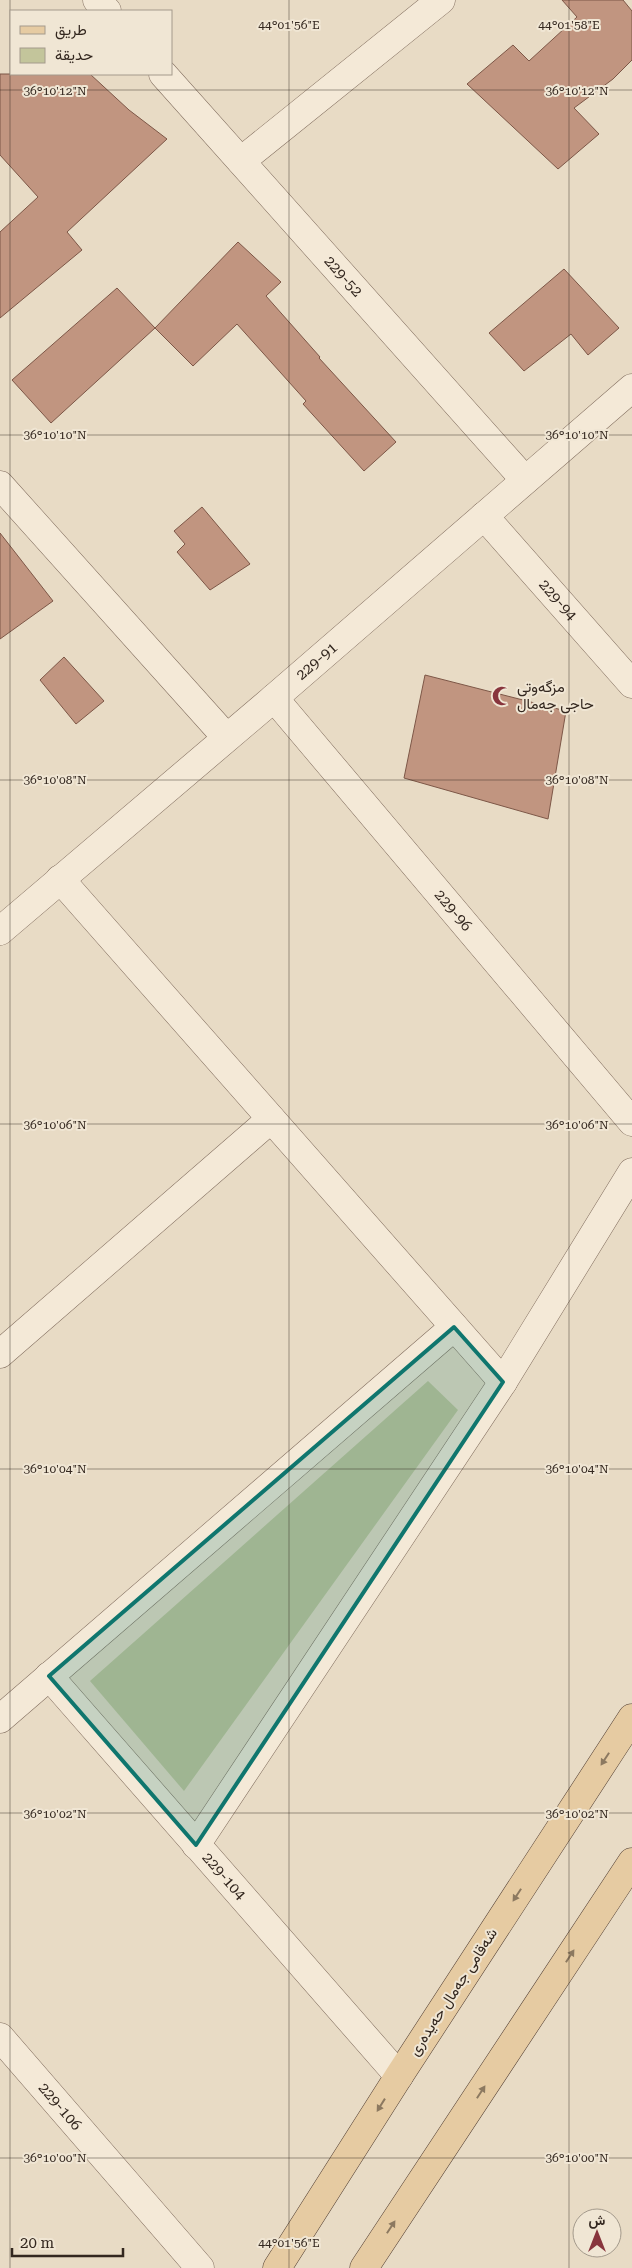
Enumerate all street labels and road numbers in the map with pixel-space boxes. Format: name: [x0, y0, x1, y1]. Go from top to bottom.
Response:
street label: 229-52: [320, 252, 366, 300]
street label: 229-94: [535, 576, 581, 625]
street label: 229-91: [292, 638, 341, 684]
street label: 229-96: [431, 886, 476, 935]
street label: 229-104: [199, 1849, 250, 1904]
street label: شەقامی جەمال حەیدەری: [405, 1925, 502, 2060]
street label: 229-106: [35, 2079, 86, 2134]

